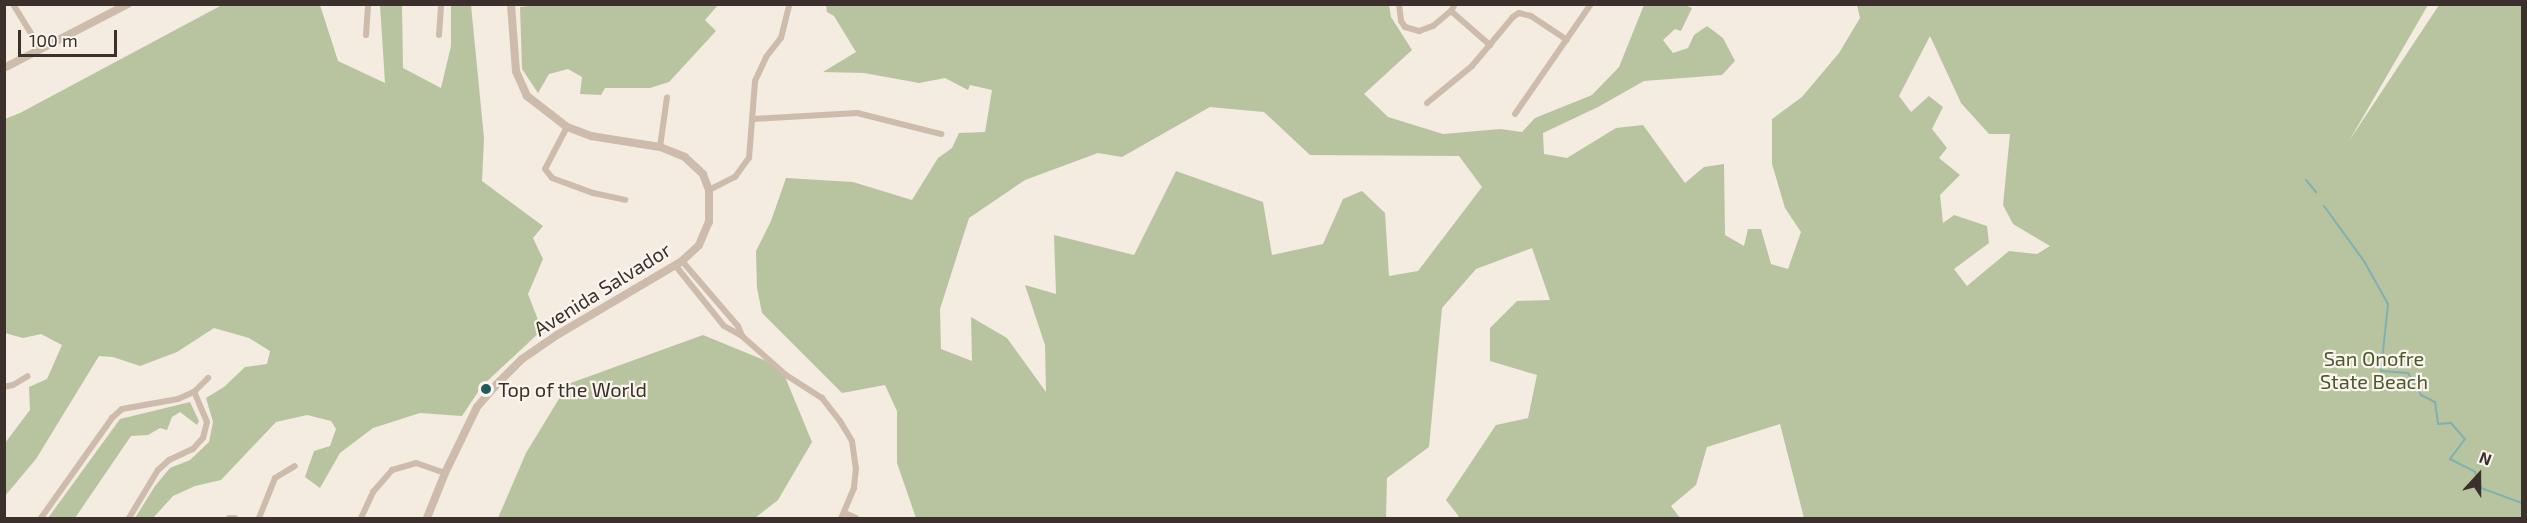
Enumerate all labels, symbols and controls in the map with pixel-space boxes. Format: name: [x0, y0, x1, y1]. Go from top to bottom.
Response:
scale bar: [21, 18, 120, 56]
text: 100 m: [29, 29, 78, 51]
street label: Avenida Salvador: [529, 237, 675, 341]
park label: San Onofre State Beach: [2320, 347, 2428, 394]
place label: Top of the World: [498, 377, 648, 401]
marker: Top of the World: [479, 382, 493, 396]
north arrow: [2449, 445, 2509, 505]
text: N: [2477, 447, 2494, 469]

